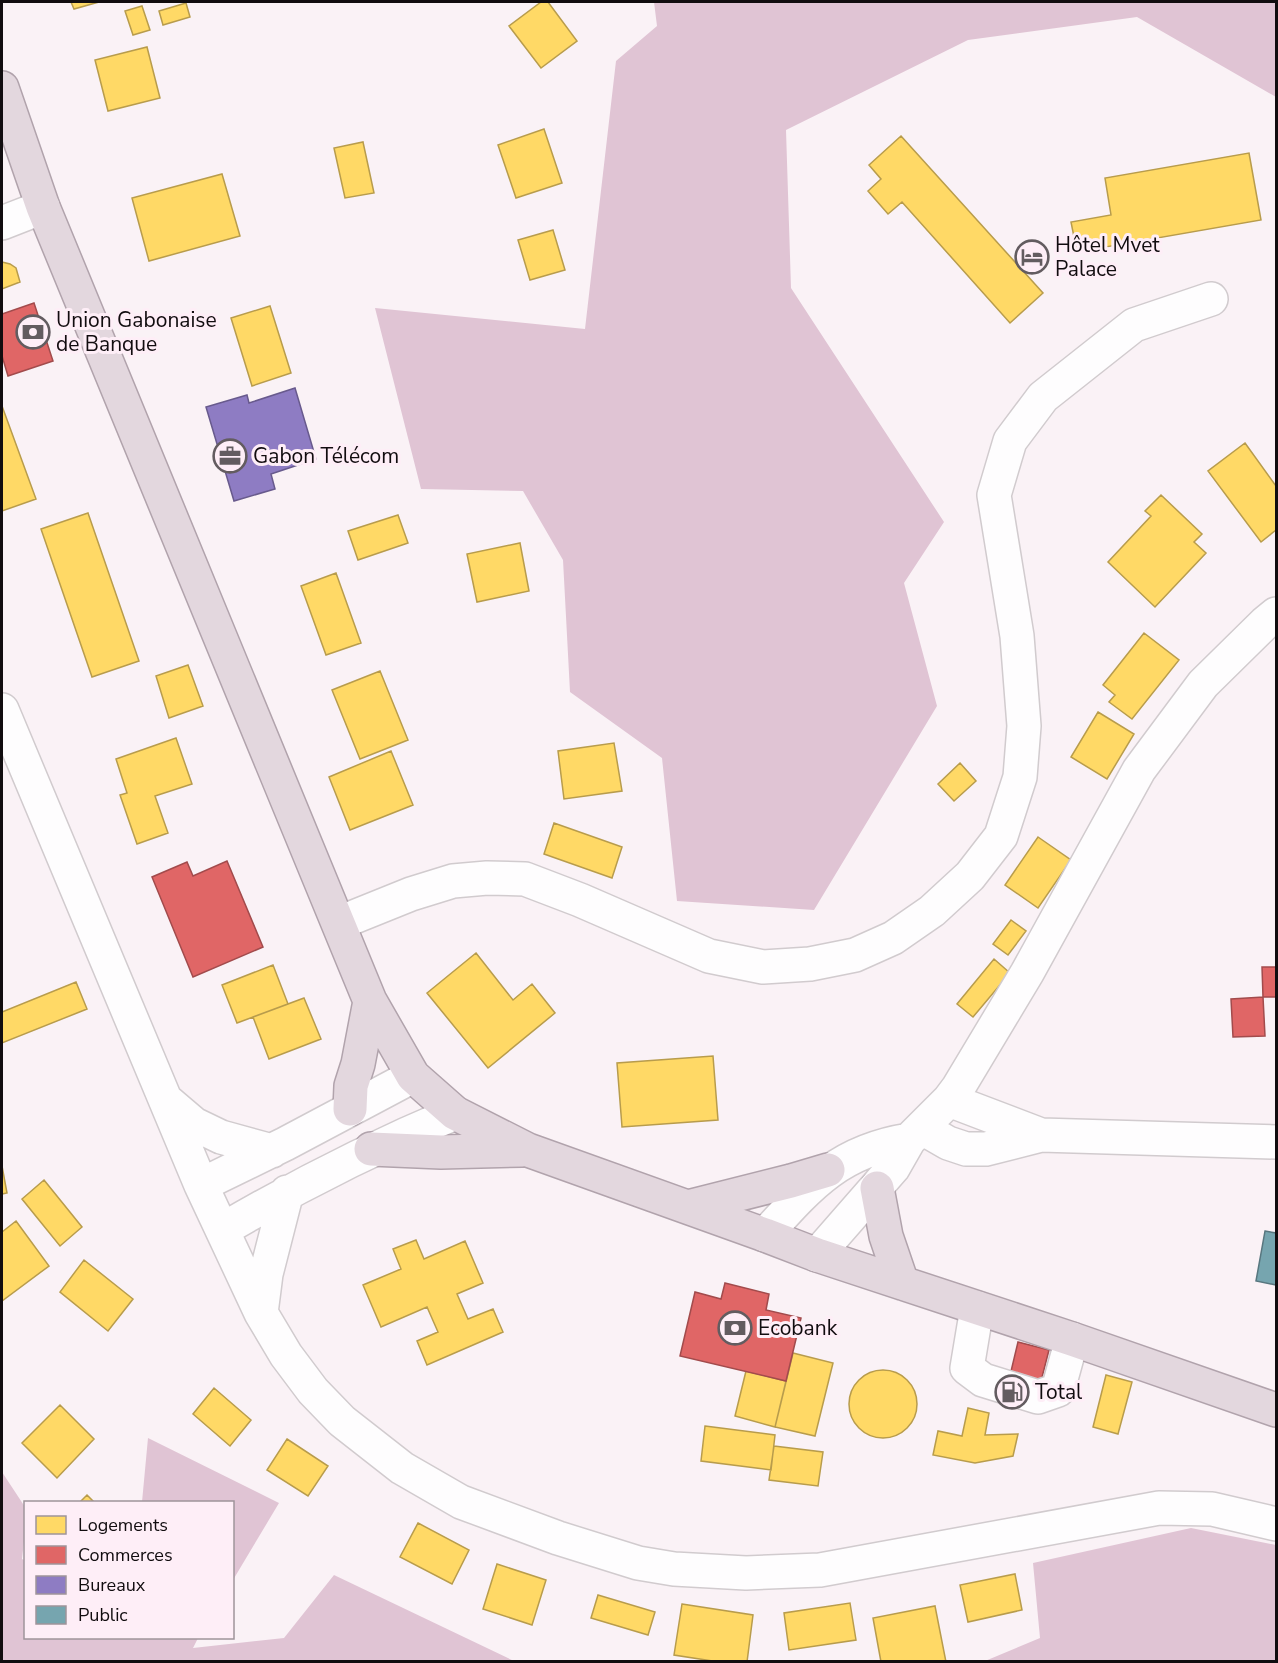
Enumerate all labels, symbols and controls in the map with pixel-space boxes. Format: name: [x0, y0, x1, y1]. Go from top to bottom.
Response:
place label: Hôtel Mvet Palace: [1055, 231, 1160, 283]
hotel icon: Hôtel Mvet Palace: [1014, 239, 1050, 275]
place label: Union Gabonaise de Banque: [56, 306, 217, 358]
bank icon: Union Gabonaise de Banque: [15, 314, 51, 350]
office icon: Gabon Télécom: [212, 438, 248, 474]
place label: Gabon Télécom: [253, 442, 399, 470]
bank icon: Ecobank: [717, 1310, 753, 1346]
place label: Ecobank: [758, 1314, 838, 1342]
fuel station icon: Total: [994, 1374, 1030, 1410]
place label: Total: [1035, 1378, 1083, 1406]
legend: [24, 1501, 234, 1639]
text: Logements: [78, 1513, 168, 1537]
text: Commerces: [78, 1543, 173, 1567]
text: Bureaux: [78, 1573, 146, 1597]
text: Public: [78, 1603, 128, 1627]

